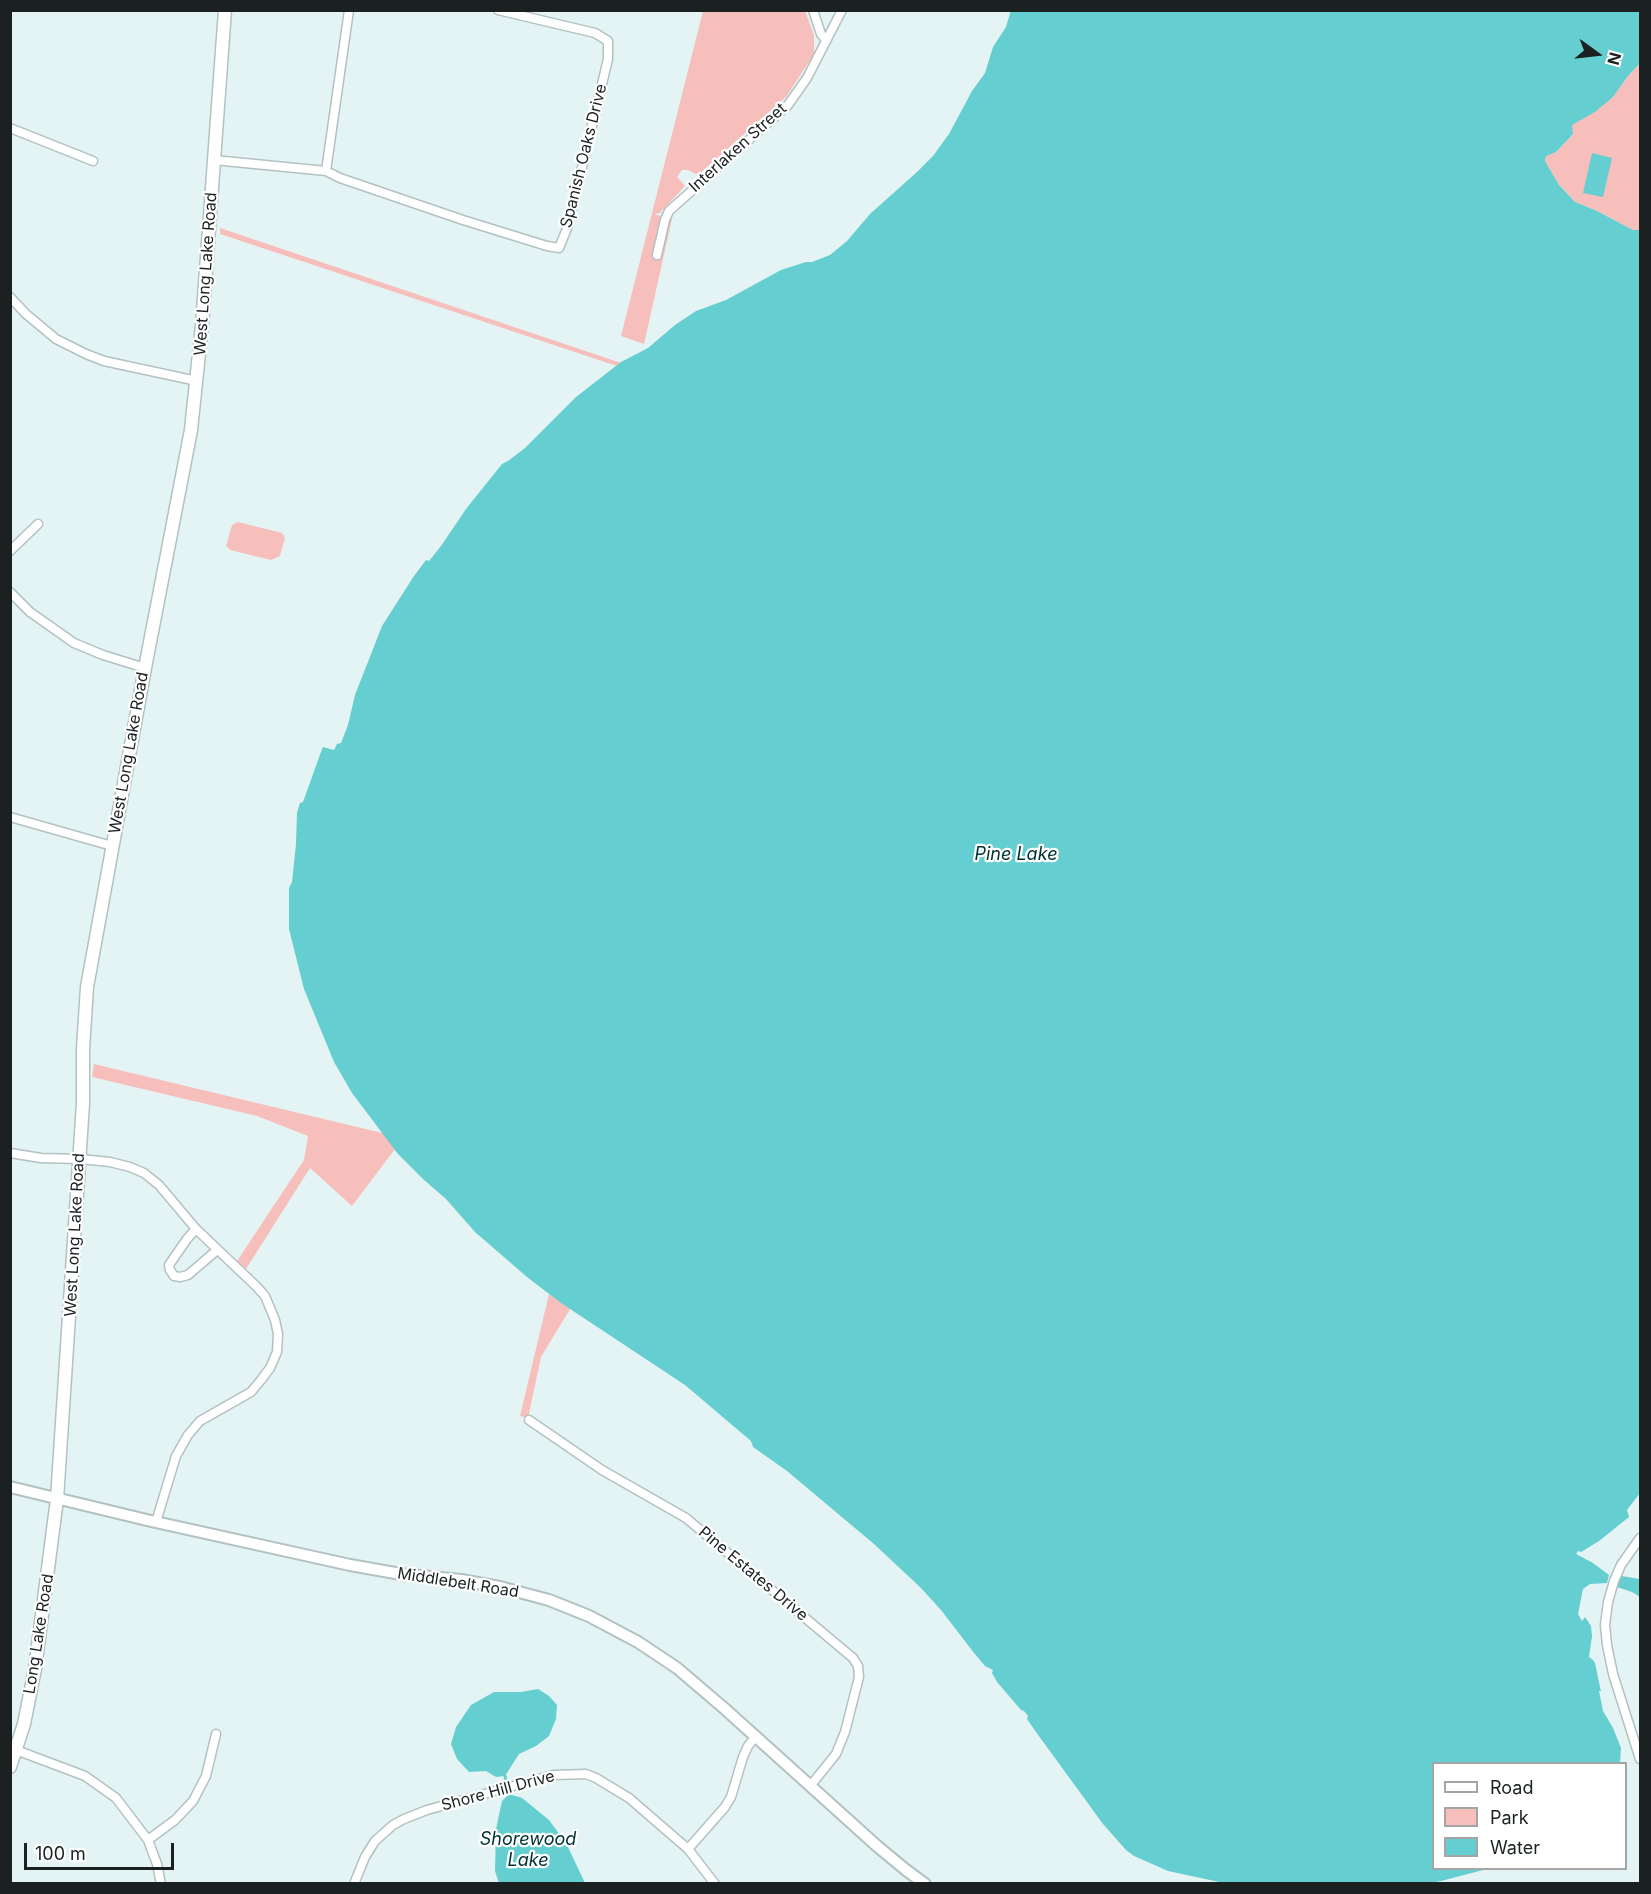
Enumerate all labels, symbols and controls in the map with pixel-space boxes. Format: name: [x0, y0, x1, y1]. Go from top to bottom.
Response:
north arrow: [1567, 24, 1627, 84]
text: N: [1603, 50, 1626, 67]
street label: Spanish Oaks Drive: [557, 82, 611, 230]
street label: Interlaken Street: [685, 99, 791, 197]
street label: West Long Lake Road: [191, 192, 221, 356]
street label: West Long Lake Road: [105, 671, 153, 835]
water label: Pine Lake: [974, 844, 1058, 866]
street label: West Long Lake Road: [61, 1153, 89, 1317]
street label: Pine Estates Drive: [694, 1523, 812, 1625]
street label: Middlebelt Road: [396, 1564, 520, 1602]
street label: Long Lake Road: [20, 1573, 58, 1695]
legend: [1432, 1762, 1627, 1870]
street label: Shore Hill Drive: [439, 1767, 557, 1815]
text: Road: [1490, 1777, 1533, 1798]
text: Park: [1490, 1807, 1529, 1828]
water label: Shorewood Lake: [480, 1829, 576, 1872]
scale bar: [27, 1831, 177, 1869]
text: Water: [1490, 1837, 1540, 1858]
text: 100 m: [35, 1843, 86, 1864]

